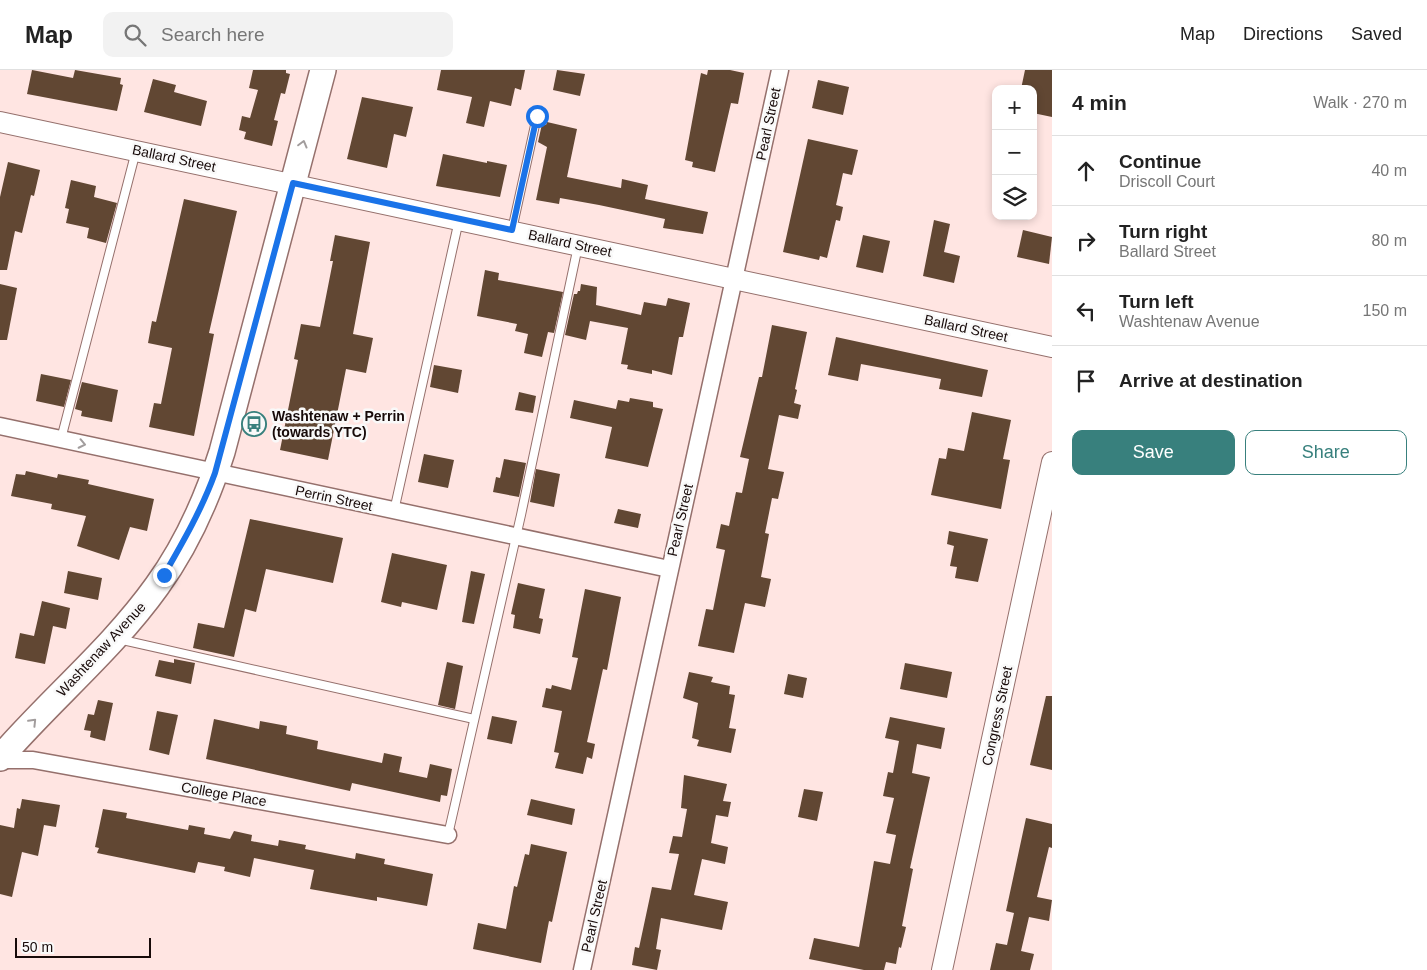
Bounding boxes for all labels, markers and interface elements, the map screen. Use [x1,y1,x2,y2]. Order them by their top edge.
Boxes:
search box [103,12,453,57]
text: Map [25,21,73,48]
icon: search [121,21,149,49]
text: Search here [161,24,265,45]
text: Map [1180,24,1215,44]
text: Directions [1243,24,1323,44]
text: Saved [1351,24,1402,44]
map controls [992,85,1037,220]
button: + [992,85,1037,130]
street label: Pearl Street [752,86,784,162]
text: 4 min [1072,91,1127,114]
text: Walk · 270 m [1313,94,1407,111]
route start [526,105,549,128]
button: − [992,130,1037,175]
one-way arrow [298,140,308,148]
street label: Ballard Street [131,141,217,175]
text: Continue [1119,151,1201,172]
icon: ahead [1072,157,1100,185]
text: 40 m [1371,162,1407,179]
text: Driscoll Court [1119,173,1215,190]
button: layers [992,175,1037,220]
text: Turn right [1119,221,1207,242]
street label: Ballard Street [527,226,613,260]
icon: right [1072,227,1100,255]
text: 80 m [1371,232,1407,249]
text: Ballard Street [1119,243,1216,260]
text: Turn left [1119,291,1194,312]
icon: left [1072,297,1100,325]
text: 150 m [1363,302,1407,319]
street label: Ballard Street [923,311,1009,345]
text: Washtenaw Avenue [1119,313,1260,330]
icon: arrive [1072,367,1100,395]
text: Arrive at destination [1119,370,1303,391]
place label: Washtenaw + Perrin (towards YTC) [272,408,405,440]
bus stop icon: Washtenaw + Perrin (towards YTC) [241,411,267,437]
button: Save [1072,430,1235,475]
button: Share [1245,430,1407,475]
one-way arrow [77,438,86,449]
street label: Perrin Street [294,482,374,514]
street label: Pearl Street [664,482,696,558]
route end [153,564,176,587]
street label: Washtenaw Avenue [53,598,149,699]
street label: Congress Street [979,665,1015,767]
one-way arrow [27,718,36,727]
street label: College Place [180,779,268,809]
street label: Pearl Street [578,878,610,954]
scale bar [15,935,151,958]
text: 50 m [22,939,53,955]

